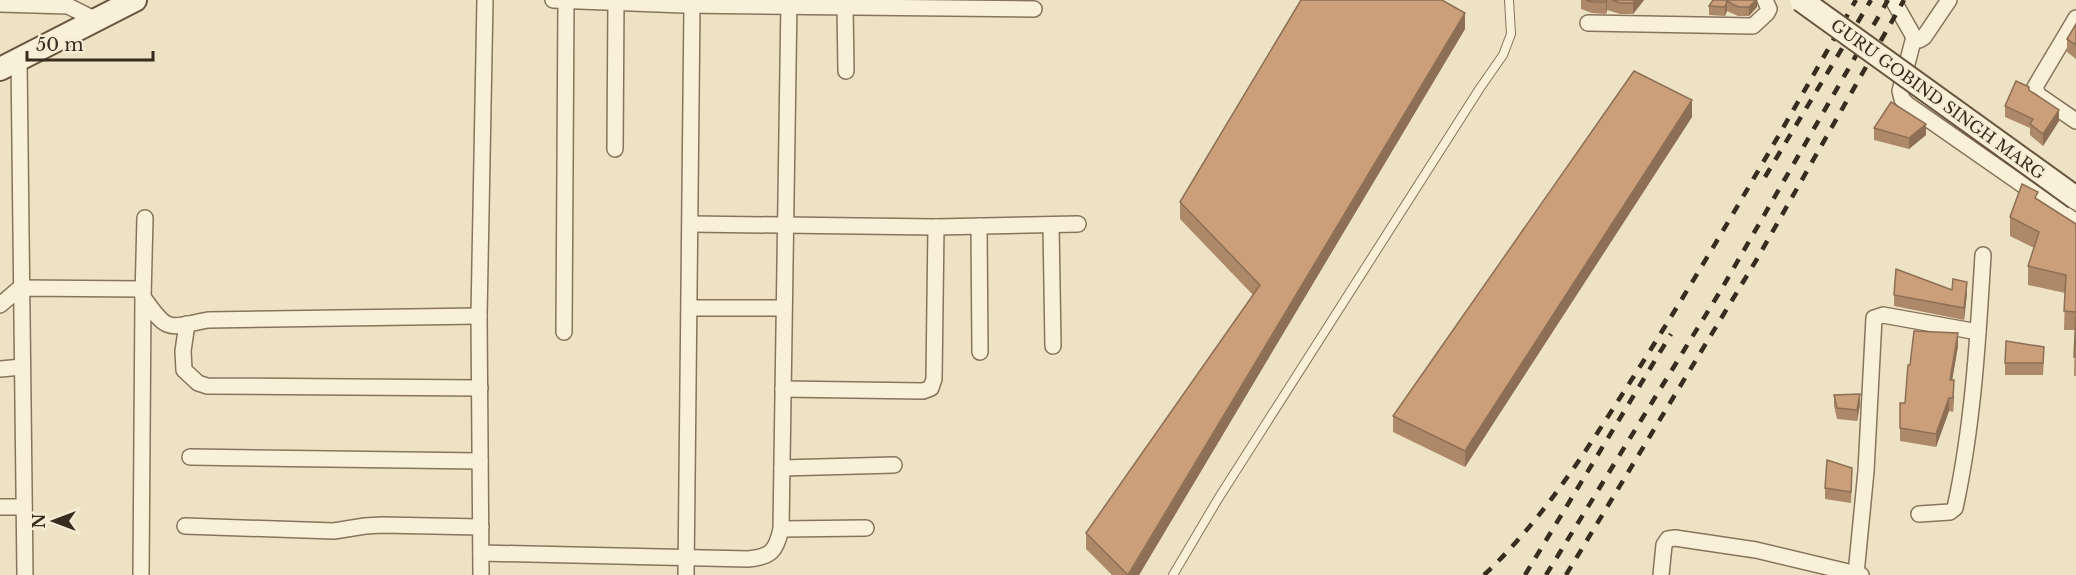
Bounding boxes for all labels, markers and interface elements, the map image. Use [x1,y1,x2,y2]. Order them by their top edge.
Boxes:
street label: GURU GOBIND SINGH MARG [1827,15,2049,183]
scale bar [27,24,153,62]
text: 50 m [36,34,84,56]
north arrow [24,491,84,551]
text: N [29,513,49,529]

